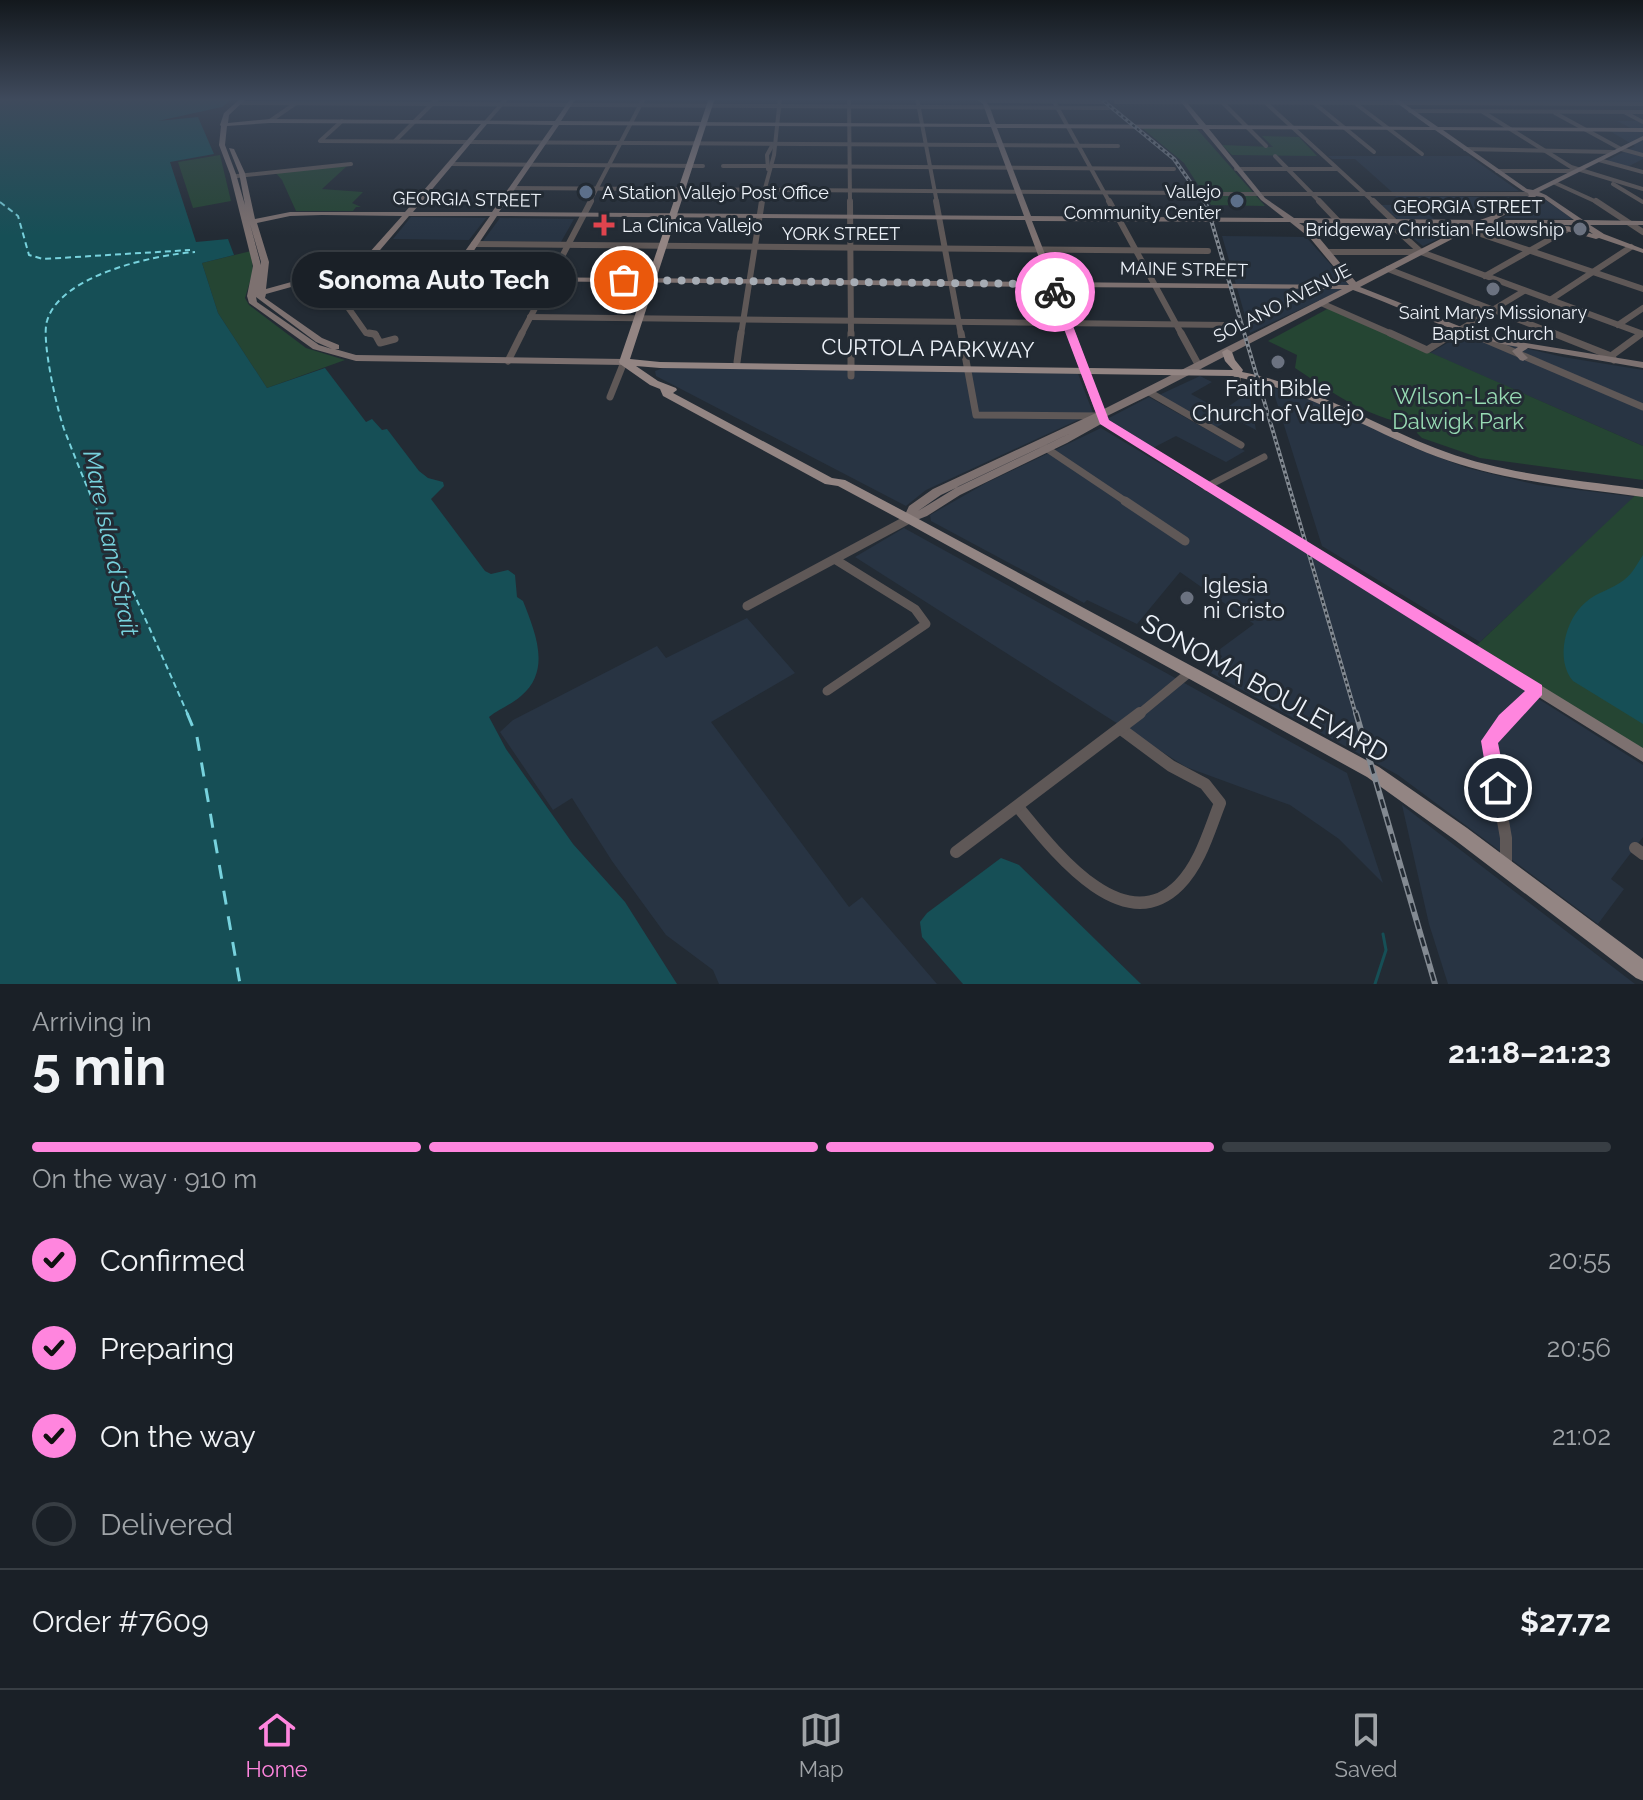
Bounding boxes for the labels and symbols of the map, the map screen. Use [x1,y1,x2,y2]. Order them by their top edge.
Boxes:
place label: Vallejo Community Center [1064,181,1222,223]
place label: A Station Vallejo Post Office [602,182,829,203]
marker: A Station Vallejo Post Office [577,183,595,201]
street label: GEORGIA STREET [392,187,542,211]
marker: Vallejo Community Center [1228,192,1246,210]
street label: GEORGIA STREET [1394,196,1542,217]
marker: La Clínica Vallejo [593,214,615,236]
place label: La Clínica Vallejo [622,215,763,236]
place label: Bridgeway Christian Fellowship [1305,219,1564,240]
marker: Bridgeway Christian Fellowship [1571,220,1589,238]
street label: YORK STREET [782,223,900,244]
pin [590,246,658,314]
callout: Sonoma Auto Tech [292,252,576,308]
courier [1015,252,1095,332]
street label: MAINE STREET [1120,257,1248,281]
street label: SOLANO AVENUE [1210,259,1354,347]
marker: Saint Marys Missionary Baptist Church [1484,280,1502,298]
place label: Saint Marys Missionary Baptist Church [1399,302,1587,344]
street label: CURTOLA PARKWAY [821,333,1035,363]
marker: Faith Bible Church of Vallejo [1269,353,1287,371]
place label: Faith Bible Church of Vallejo [1192,375,1364,426]
park label: Wilson-Lake Dalwigk Park [1392,383,1524,434]
water label: Mare Island Strait [77,448,145,639]
place label: Iglesia ni Cristo [1203,572,1285,623]
marker: Iglesia ni Cristo [1178,589,1196,607]
street label: SONOMA BOULEVARD [1136,608,1394,768]
pin [1464,754,1532,822]

